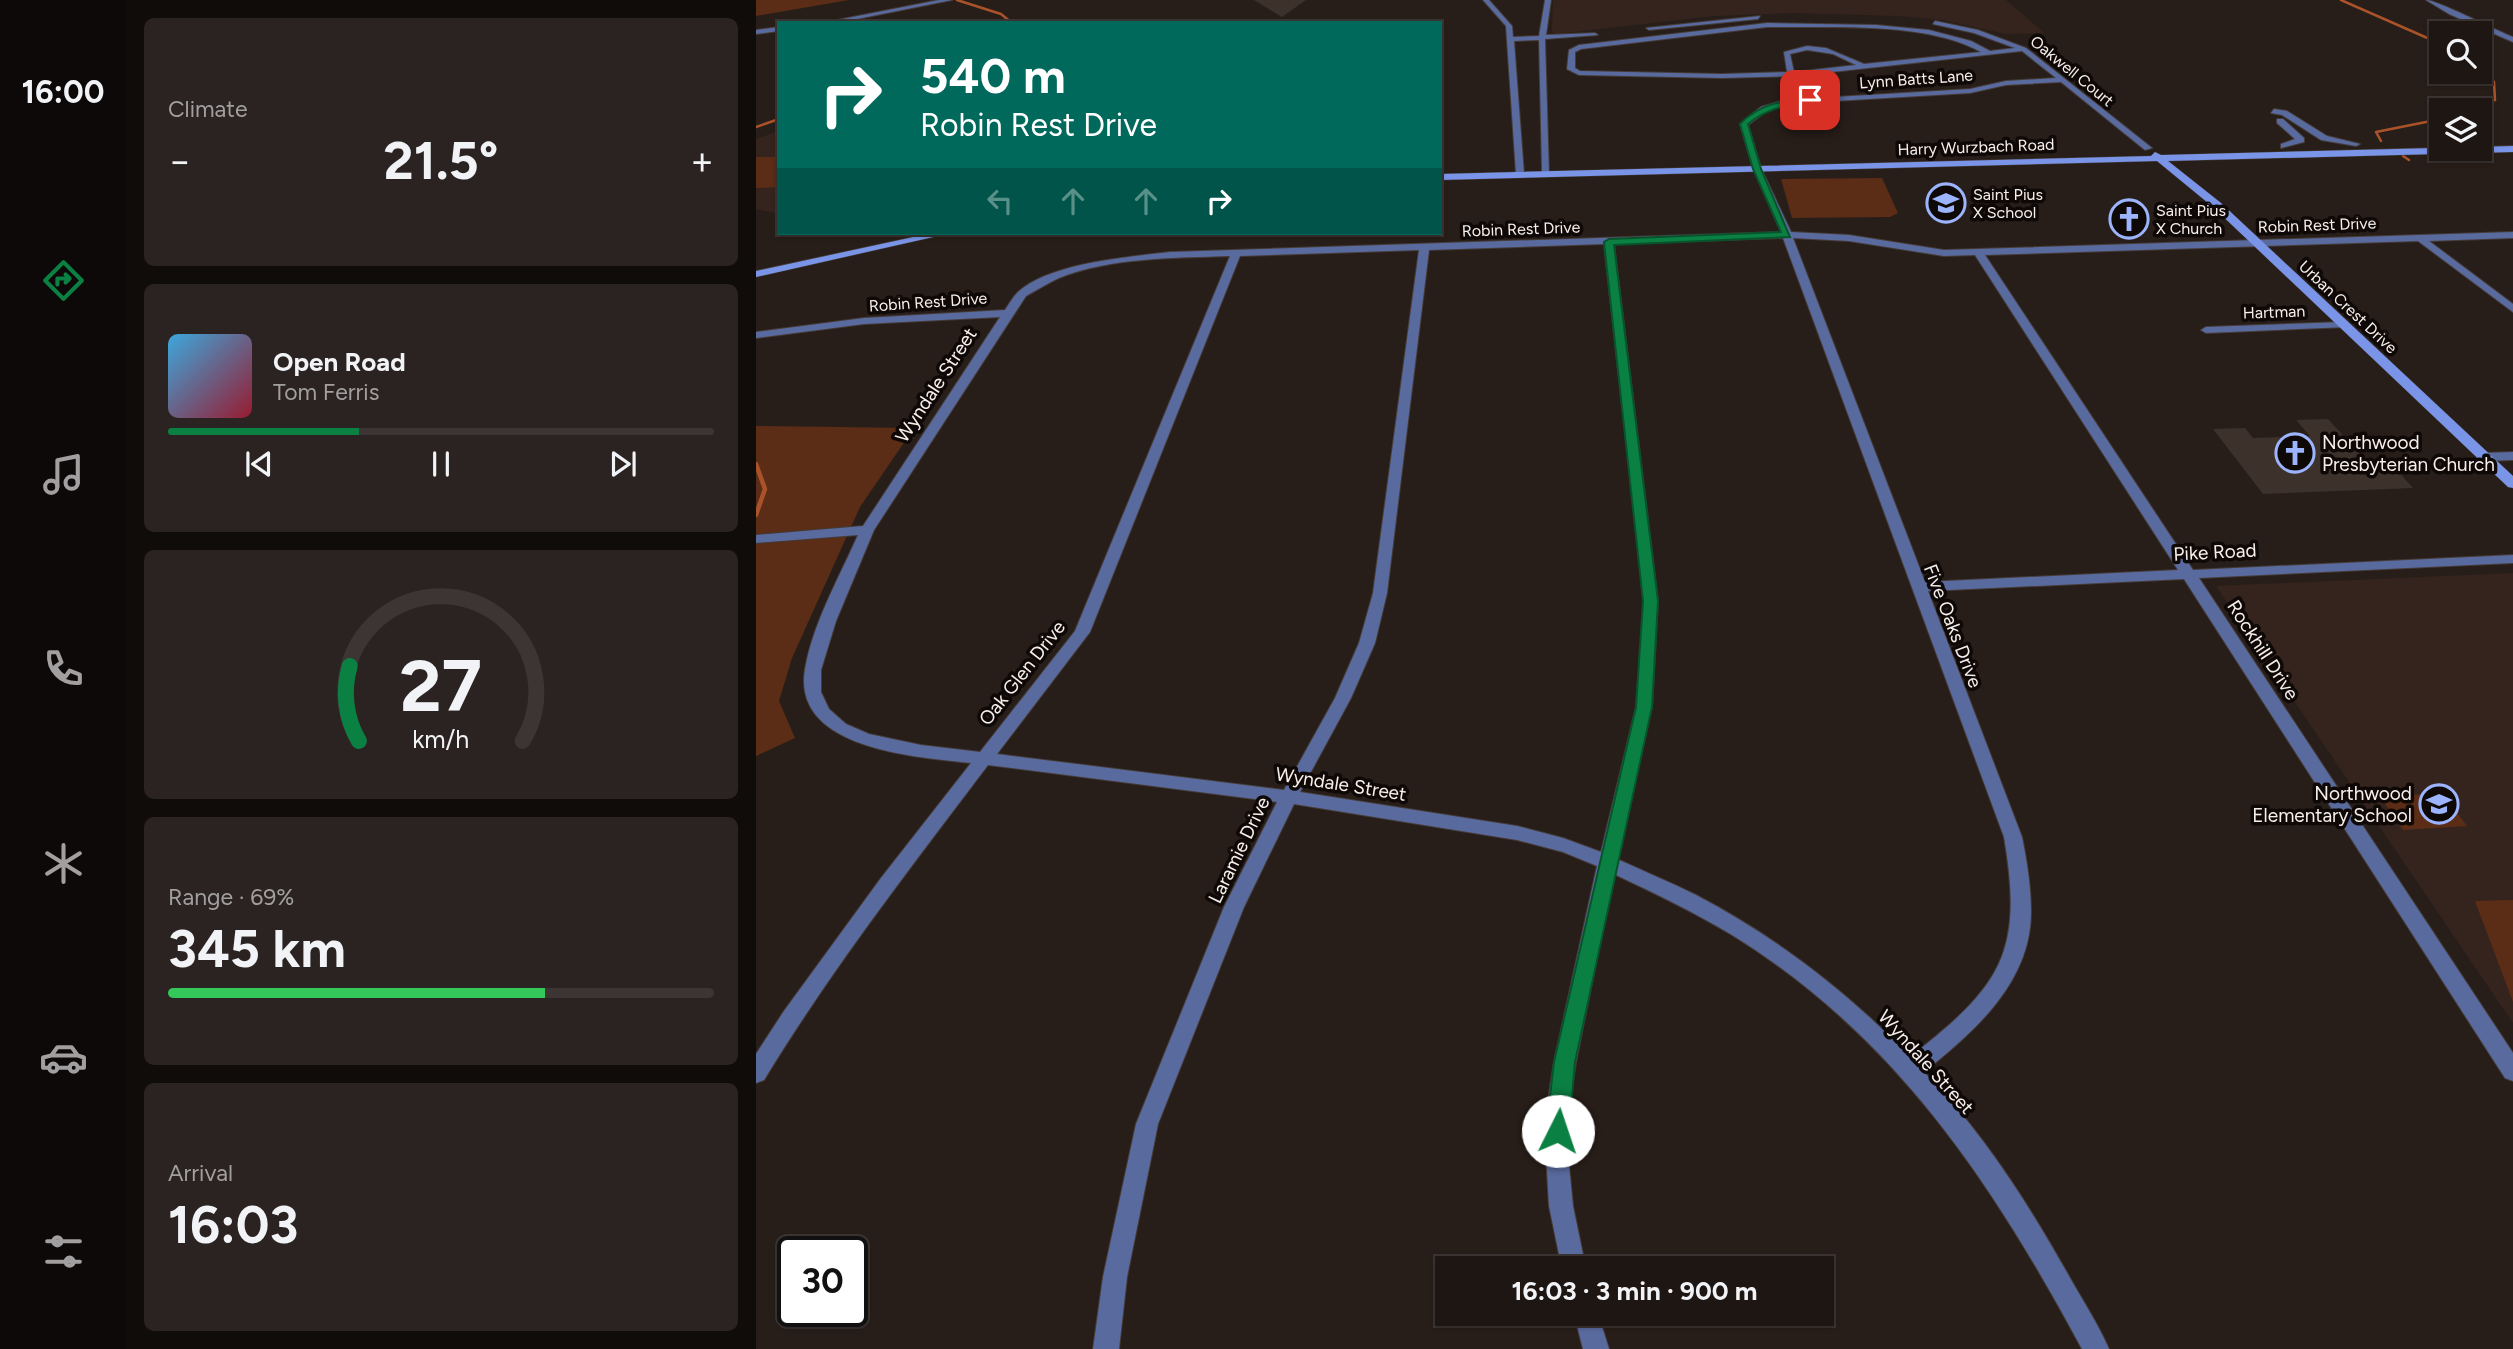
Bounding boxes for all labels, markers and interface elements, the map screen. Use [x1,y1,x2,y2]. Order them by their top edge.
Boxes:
map controls [2429,21,2492,161]
button: search [2429,21,2492,84]
street label: Oakwell Court [2027,32,2117,110]
text: 540 m [920,46,1066,105]
icon: right [805,49,896,140]
street label: Lynn Batts Lane [1858,66,1974,92]
pin [1780,70,1840,130]
text: 16:00 [21,73,105,111]
icon: arrive [1791,81,1829,119]
text: Climate [168,95,247,123]
button: layers [2429,98,2492,161]
text: Robin Rest Drive [920,106,1157,144]
text: 21.5° [384,130,498,192]
street label: Harry Wurzbach Road [1897,135,2055,159]
text: − [168,138,192,184]
text: + [690,138,714,184]
icon: left [981,182,1019,220]
icon: ahead [1054,182,1092,220]
icon: ahead [1127,182,1165,220]
icon: right [1200,182,1238,220]
school or university icon: Saint Pius X School [1925,182,1967,224]
place label: Saint Pius X School [1973,185,2043,222]
church icon: Saint Pius X Church [2108,198,2150,240]
place label: Saint Pius X Church [2156,201,2226,238]
street label: Robin Rest Drive [2257,213,2377,237]
street label: Robin Rest Drive [1461,217,1581,241]
icon: directions [39,256,88,305]
street label: Urban Crest Drive [2295,257,2401,358]
street label: Robin Rest Drive [868,288,988,316]
street label: Hartman [2243,301,2306,323]
street label: Wyndale Street [890,323,982,447]
text: Open Road [273,346,406,378]
text: Tom Ferris [273,378,379,406]
place label: Northwood Presbyterian Church [2322,431,2495,476]
church icon: Northwood Presbyterian Church [2274,432,2316,474]
icon: previous [240,445,278,483]
icon: pause [422,445,460,483]
icon: next [604,445,642,483]
icon: music [39,450,88,499]
street label: Pike Road [2173,538,2257,566]
street label: Five Oaks Drive [1919,561,1987,691]
street label: Rockhill Drive [2222,596,2304,704]
street label: Oak Glen Drive [974,616,1070,730]
text: 27 [400,642,482,729]
icon: phone [39,644,88,693]
text: km/h [412,723,470,753]
street label: Wyndale Street [1274,762,1408,806]
place label: Northwood Elementary School [2252,782,2412,827]
school or university icon: Northwood Elementary School [2418,783,2460,825]
street label: Laramie Drive [1203,793,1275,907]
icon: climate [39,839,88,888]
text: Range · 69% [168,883,294,911]
text: 345 km [168,918,346,980]
street label: Wyndale Street [1873,1005,1979,1119]
icon: car [39,1033,88,1082]
position arrow [1521,1094,1595,1168]
text: Arrival [168,1159,233,1187]
text: 16:03 [168,1194,298,1256]
icon: filters [39,1227,88,1276]
speed limit sign: 30 [777,1236,868,1327]
text: 16:03 · 3 min · 900 m [1512,1275,1758,1307]

